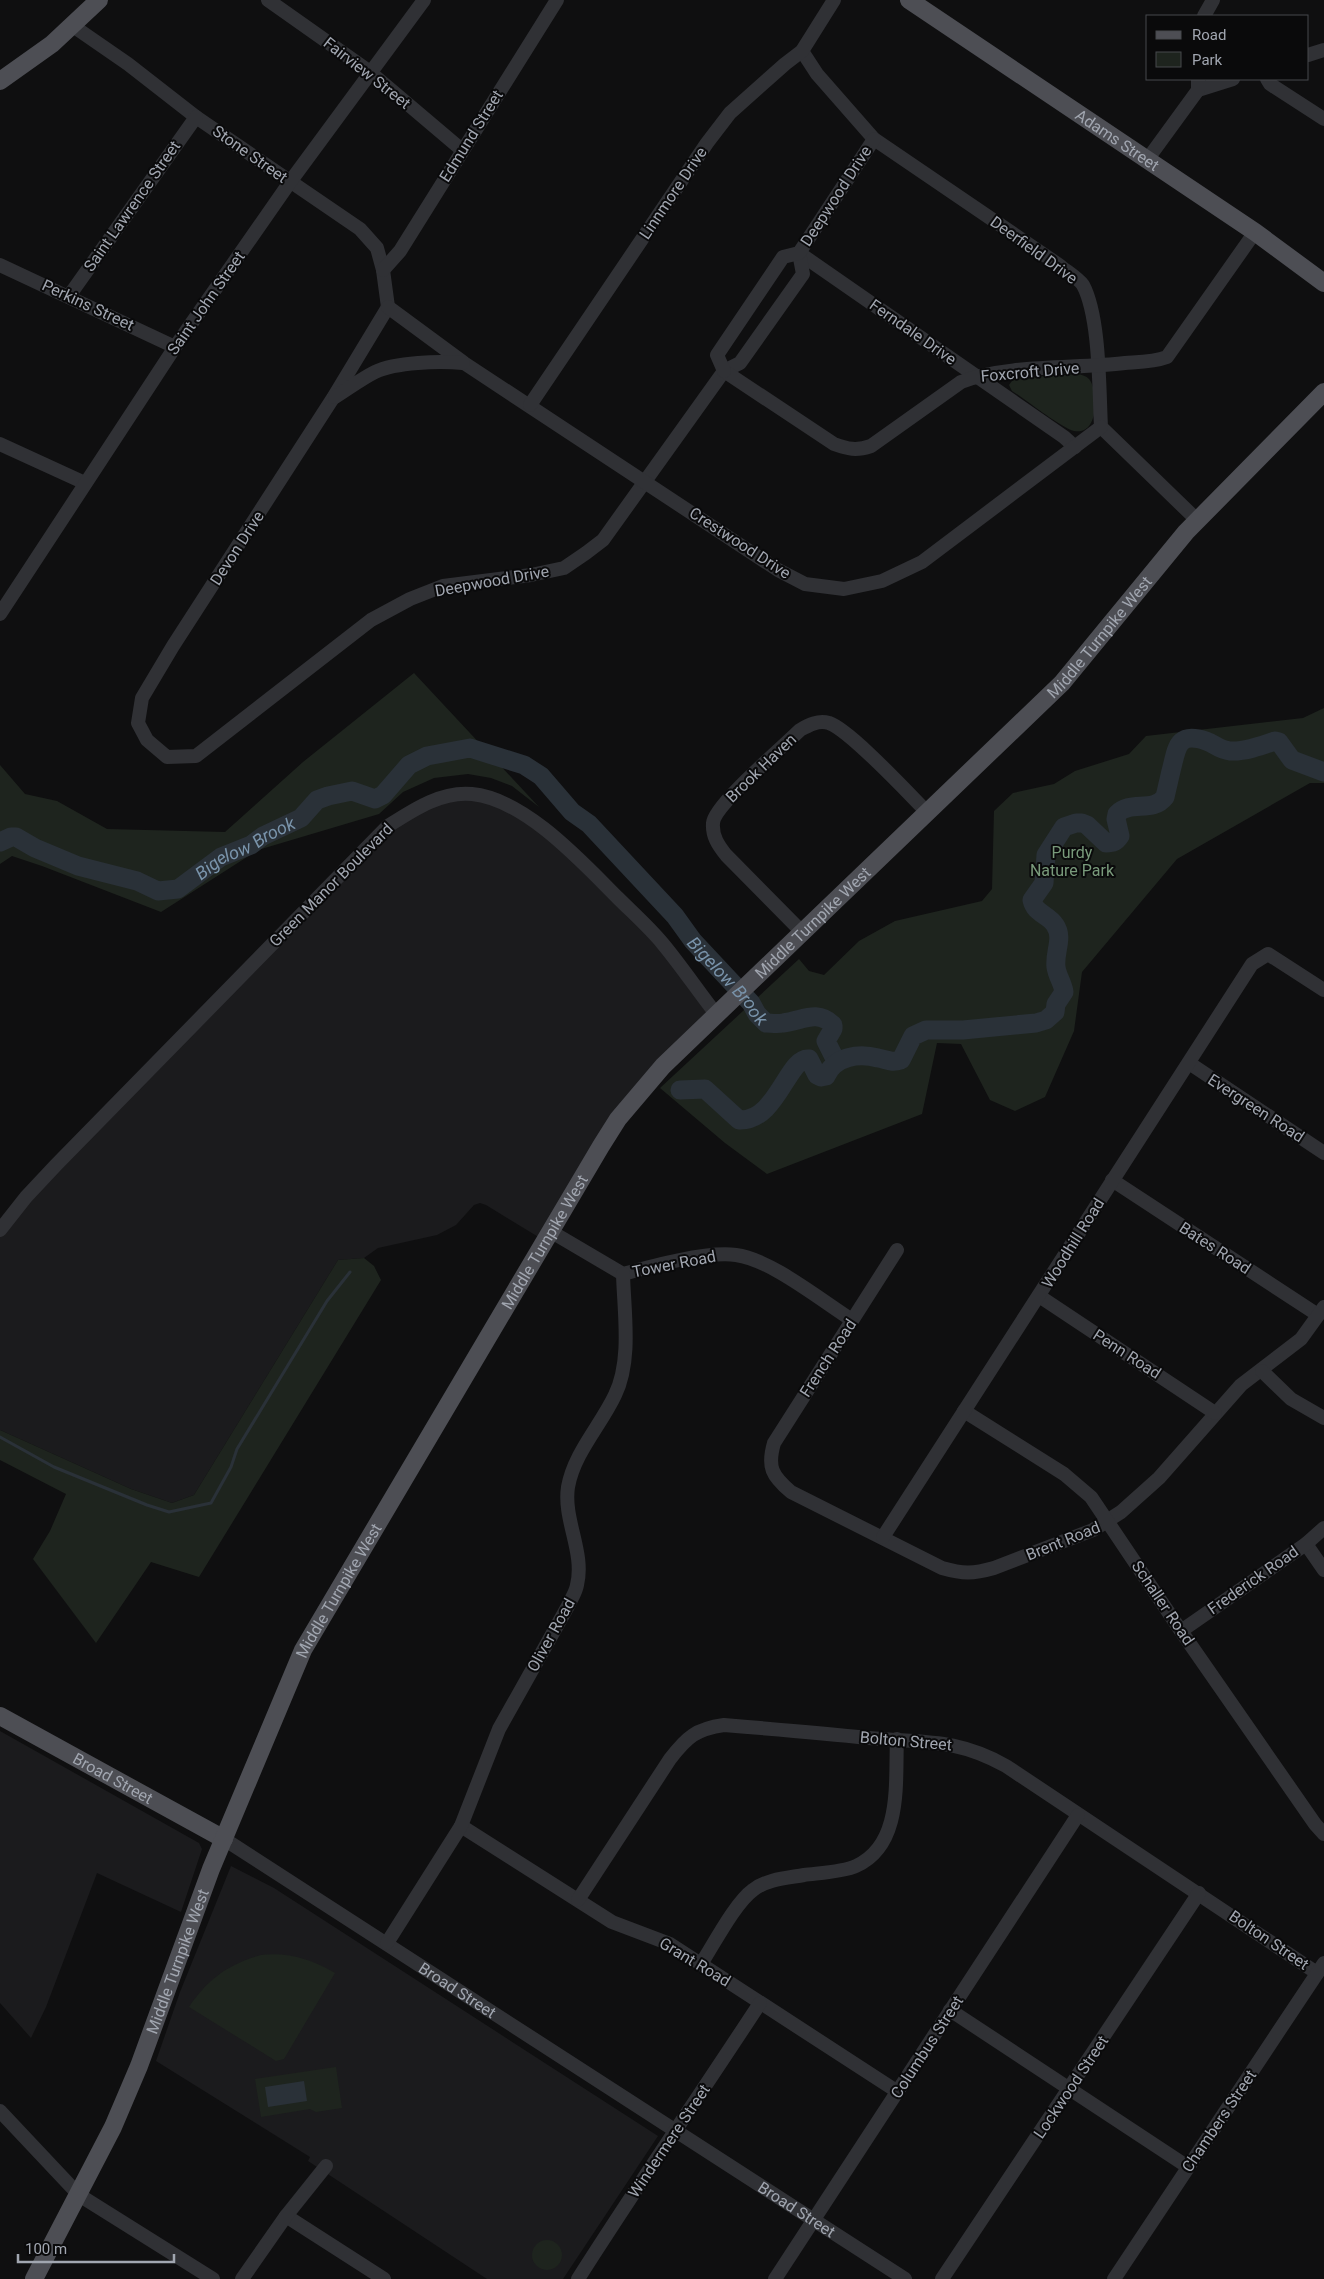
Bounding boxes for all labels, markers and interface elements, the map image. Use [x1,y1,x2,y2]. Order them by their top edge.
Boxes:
legend [1146,15,1309,80]
text: Road [1192,26,1226,44]
street label: Fairview Street [320,33,414,113]
text: Park [1192,51,1223,69]
street label: Edmund Street [435,87,507,185]
street label: Adams Street [1072,105,1163,175]
street label: Stone Street [209,121,291,187]
street label: Saint Lawrence Street [80,137,184,275]
street label: Deepwood Drive [797,142,875,250]
street label: Linnmore Drive [635,143,711,243]
street label: Deerfield Drive [987,212,1081,288]
street label: Saint John Street [163,248,249,358]
street label: Perkins Street [39,275,137,335]
street label: Ferndale Drive [866,295,960,369]
street label: Foxcroft Drive [980,358,1080,386]
street label: Crestwood Drive [686,503,794,583]
street label: Devon Drive [206,507,268,589]
street label: Deepwood Drive [433,562,551,600]
street label: Middle Turnpike West [1043,572,1155,702]
street label: Brook Haven [722,730,800,806]
water label: Bigelow Brook [191,812,299,883]
street label: Green Manor Boulevard [265,819,397,951]
park label: Purdy Nature Park [1030,843,1115,880]
street label: Middle Turnpike West [751,863,874,982]
water label: Bigelow Brook [684,932,773,1030]
street label: Evergreen Road [1204,1070,1308,1146]
street label: Middle Turnpike West [497,1171,591,1313]
street label: Woodhill Road [1038,1195,1108,1291]
street label: Bates Road [1176,1218,1254,1278]
street label: Tower Road [631,1247,717,1281]
street label: French Road [796,1315,860,1401]
street label: Penn Road [1090,1325,1164,1383]
street label: Brent Road [1023,1517,1103,1565]
street label: Middle Turnpike West [291,1520,385,1661]
street label: Frederick Road [1204,1542,1302,1618]
street label: Schaller Road [1128,1557,1198,1649]
street label: Oliver Road [523,1595,579,1675]
street label: Bolton Street [859,1728,953,1754]
street label: Broad Street [70,1749,156,1808]
street label: Middle Turnpike West [142,1886,212,2037]
street label: Bolton Street [1225,1906,1313,1974]
street label: Grant Road [656,1933,734,1991]
street label: Broad Street [415,1958,500,2022]
street label: Columbus Street [887,1992,967,2102]
street label: Lockwood Street [1030,2032,1112,2142]
street label: Chambers Street [1178,2066,1260,2176]
street label: Windermere Street [624,2081,714,2201]
street label: Broad Street [755,2177,839,2241]
scale bar [18,2232,174,2264]
text: 100 m [25,2240,67,2258]

